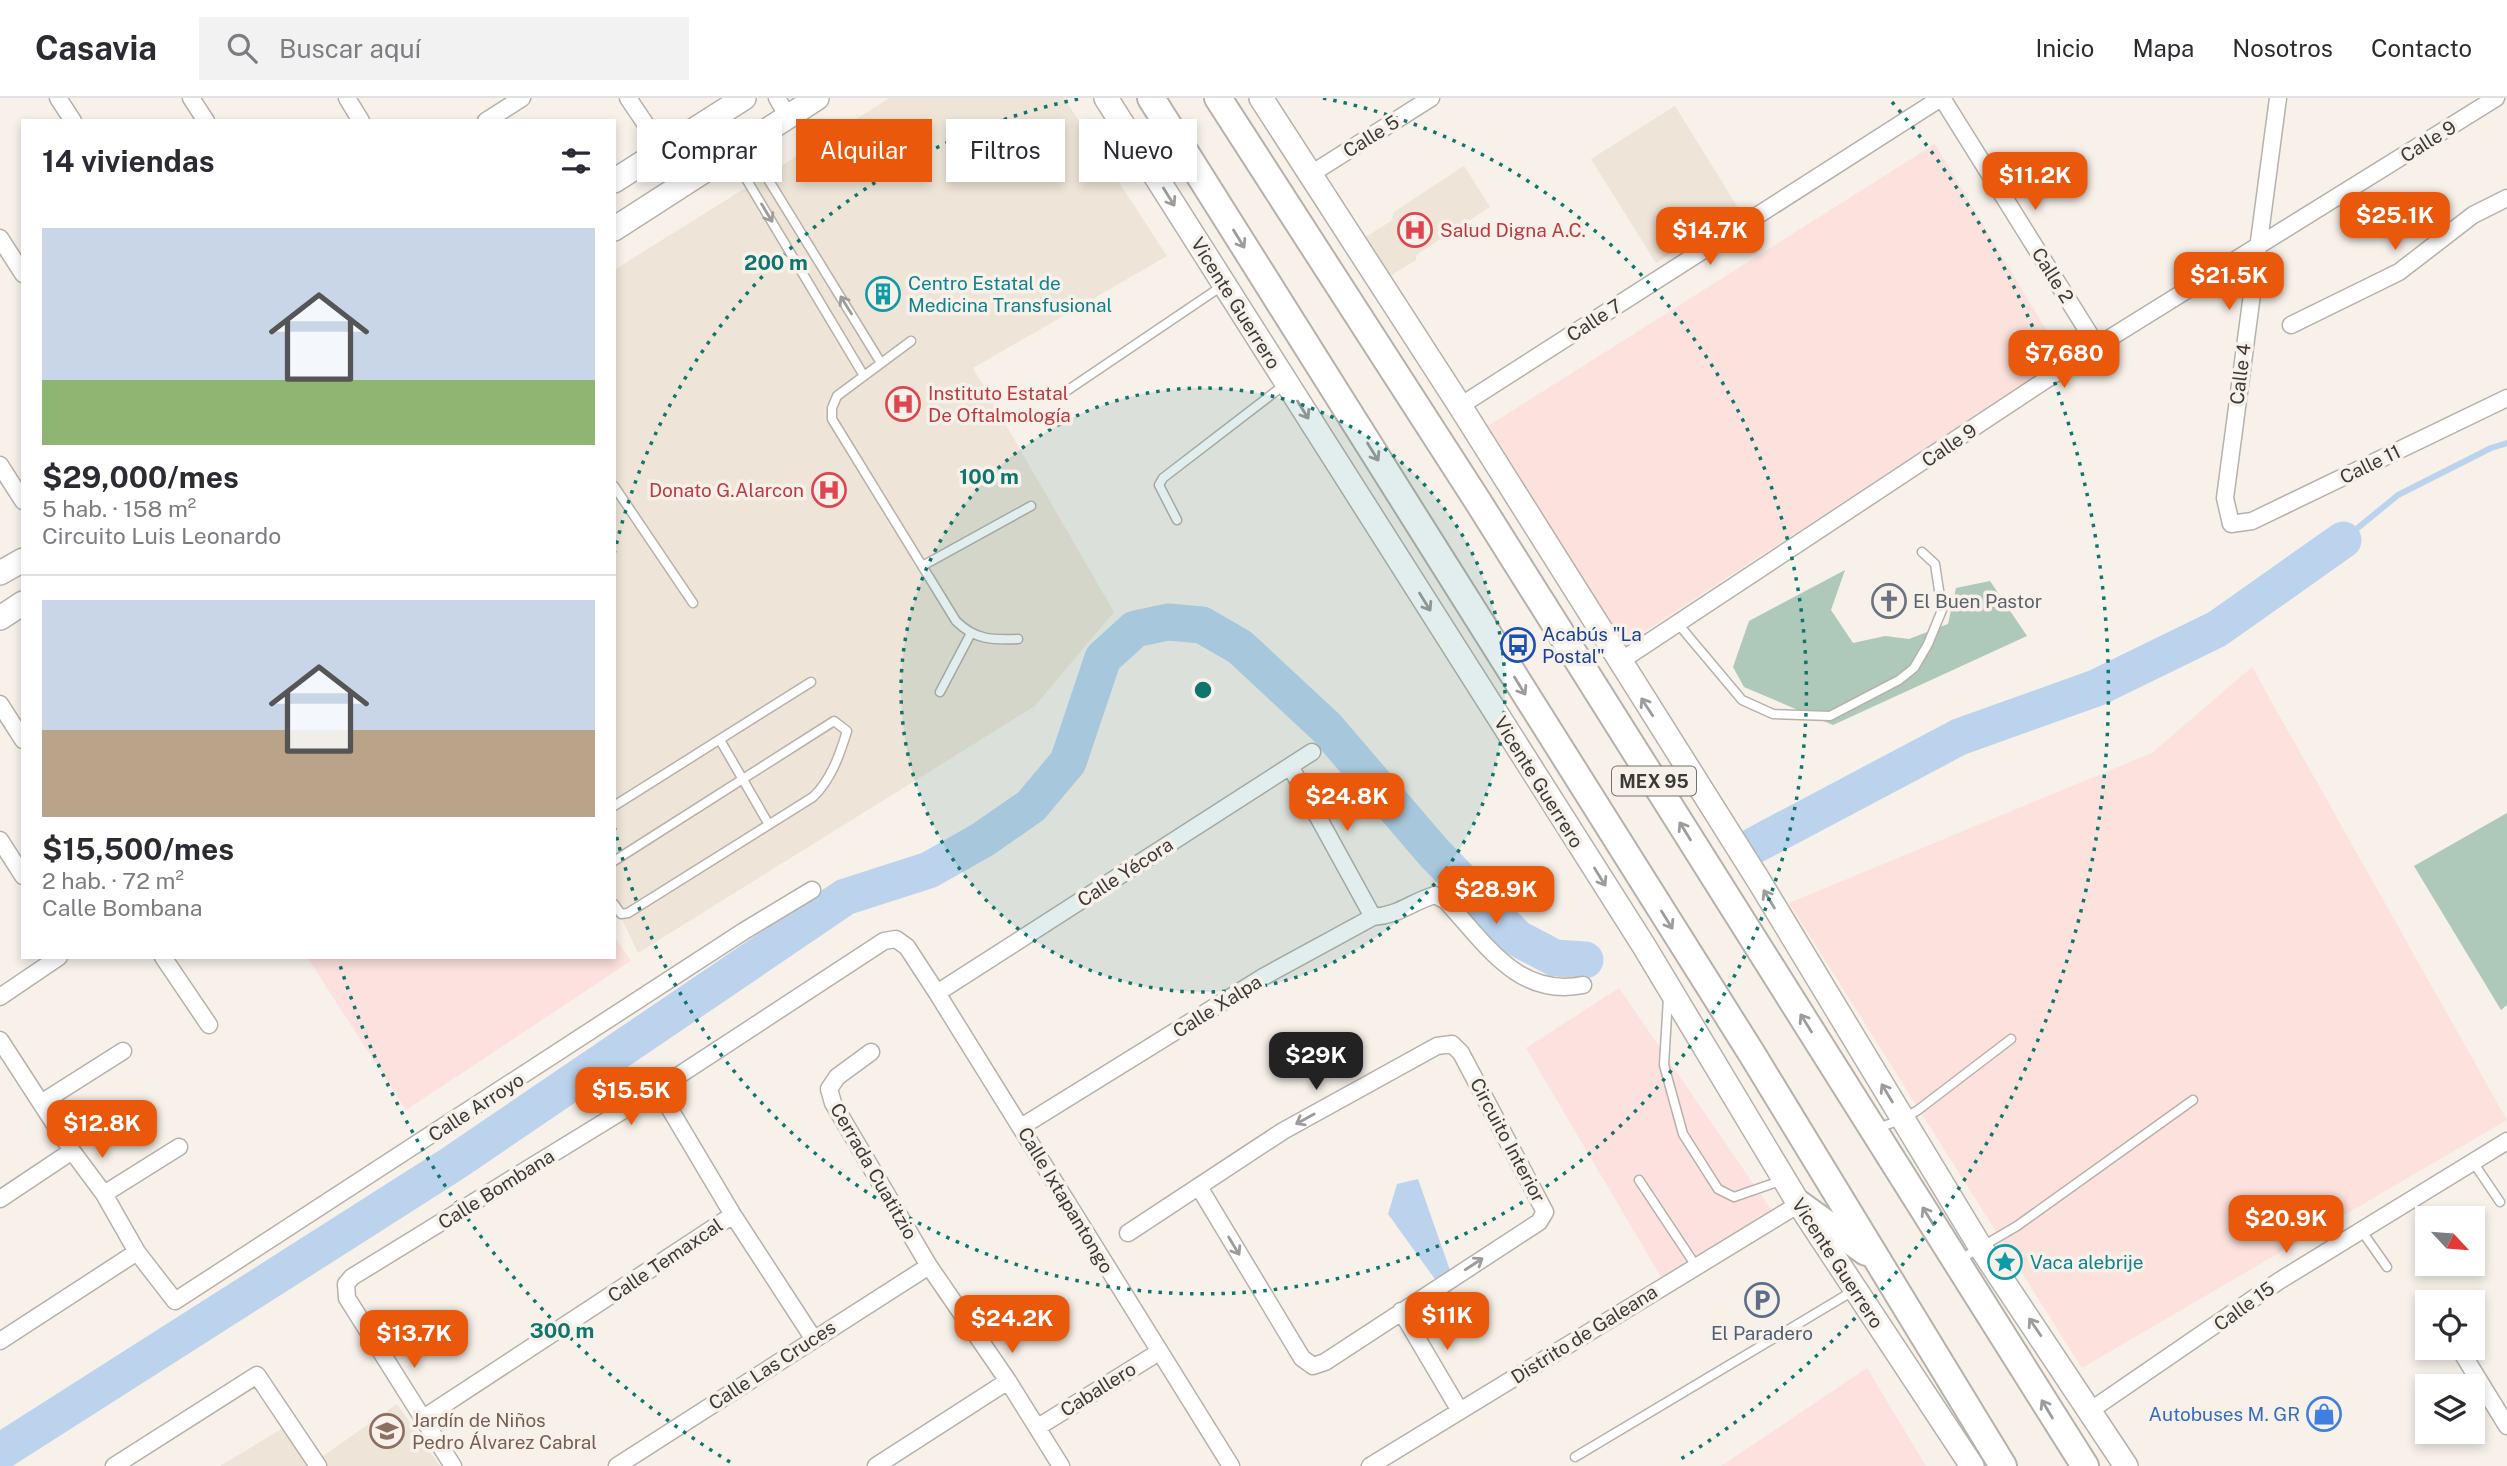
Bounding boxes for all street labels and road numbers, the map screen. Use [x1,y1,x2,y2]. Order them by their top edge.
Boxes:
street label: Calle 5 [1339,110,1403,162]
street label: Calle 9 [2396,115,2460,167]
street label: Vicente Guerrero [1187,233,1285,373]
street label: Calle 2 [2028,243,2078,307]
street label: Calle 7 [1562,294,1626,346]
street label: Calle 4 [2225,342,2255,406]
street label: Calle 9 [1917,419,1981,471]
street label: Calle 11 [2336,440,2404,488]
street label: Vicente Guerrero [1490,712,1588,852]
road number: MEX 95 [1612,766,1696,796]
street label: Calle Yécora [1073,833,1177,911]
street label: Calle Xalpa [1169,970,1265,1042]
street label: Calle Arroyo [424,1068,528,1146]
street label: Circuito Interior [1466,1074,1550,1206]
street label: Cerrada Cuatitzio [826,1099,922,1243]
street label: Calle Ixtapantongo [1014,1123,1118,1277]
street label: Calle Bombana [434,1145,558,1233]
street label: Vicente Guerrero [1788,1194,1888,1332]
street label: Calle Temaxcal [603,1213,727,1307]
street label: Calle 15 [2209,1277,2279,1335]
street label: Distrito de Galeana [1507,1280,1661,1388]
street label: Calle Las Cruces [704,1316,840,1414]
street label: Caballero [1056,1357,1140,1421]

